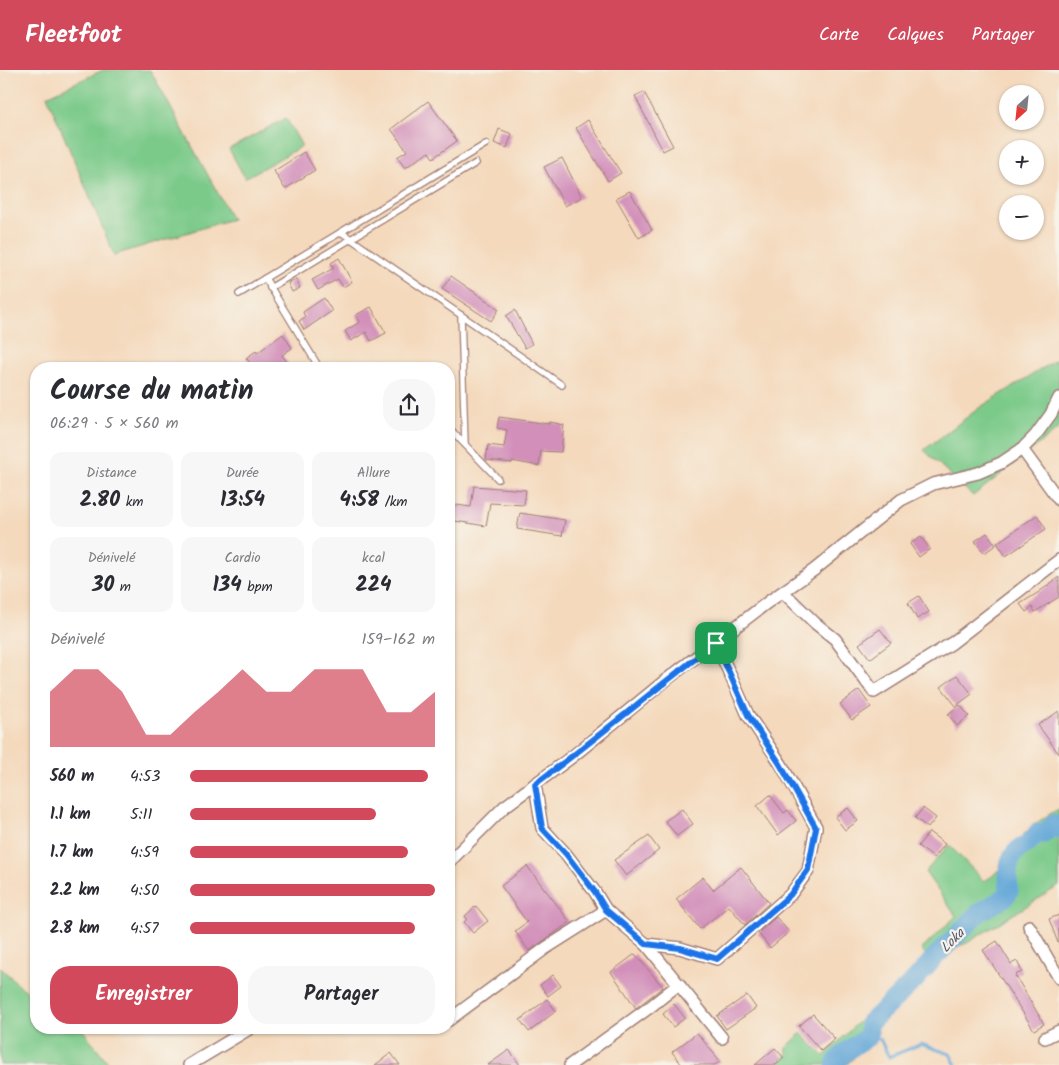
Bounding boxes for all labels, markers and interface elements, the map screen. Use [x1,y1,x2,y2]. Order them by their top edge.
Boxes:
text: Fleetfoot [25,16,122,55]
text: Carte [819,21,859,50]
text: Calques [887,21,944,50]
text: Partager [972,21,1034,50]
north arrow [999,85,1044,130]
map controls [999,85,1044,240]
button: + [999,140,1044,185]
button: − [999,195,1044,240]
text: Course du matin [50,369,253,414]
button: share [383,379,435,431]
text: 06:29 · 5 × 560 m [50,411,178,436]
text: Distance [86,462,137,484]
text: Durée [226,462,259,484]
text: Allure [357,462,390,484]
text: 2.80 [80,484,120,517]
text: 13:54 [220,484,265,517]
text: 4:58 [340,484,379,517]
text: km [120,491,143,513]
text: /km [379,491,407,513]
text: Dénivelé [88,547,135,569]
text: Cardio [224,547,261,569]
text: kcal [362,547,385,569]
text: 30 [92,569,114,602]
text: 134 [212,569,242,602]
text: 224 [356,569,391,602]
text: m [114,576,131,598]
text: bpm [242,576,273,598]
pin [695,622,737,664]
text: Dénivelé [50,627,105,652]
text: 159–162 m [361,627,435,652]
icon: arrive [702,629,730,657]
text: 560 m [50,764,94,789]
text: 4:53 [130,764,160,789]
text: 1.1 km [50,802,91,827]
text: 5:11 [130,802,153,827]
text: 1.7 km [50,840,93,865]
text: 4:59 [130,840,159,865]
text: 2.2 km [50,878,100,903]
text: 4:50 [130,878,159,903]
text: 2.8 km [50,916,100,941]
text: 4:57 [130,916,159,941]
water label: Loka [935,922,971,958]
button: Enregistrer [50,966,238,1024]
button: Partager [248,966,435,1024]

